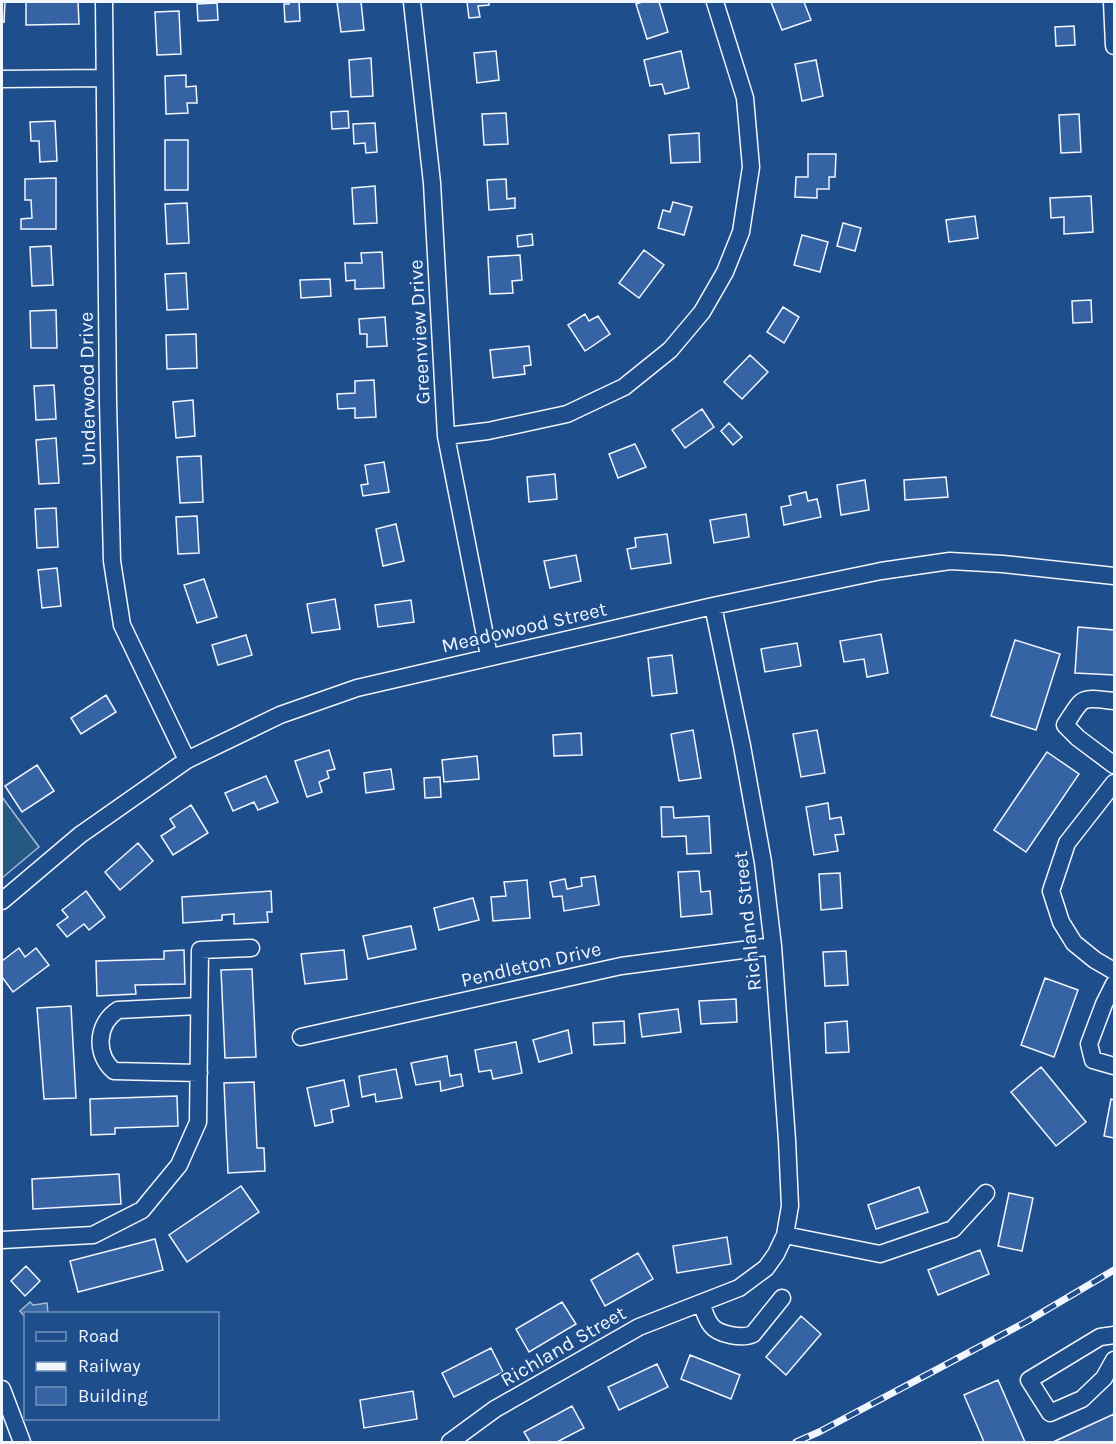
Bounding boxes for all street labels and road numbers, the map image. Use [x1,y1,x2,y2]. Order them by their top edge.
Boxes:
street label: Greenview Drive [404,259,435,405]
street label: Underwood Drive [75,312,100,466]
street label: Meadowood Street [439,597,609,658]
street label: Richland Street [729,849,766,992]
street label: Pendleton Drive [459,937,603,992]
street label: Richland Street [497,1301,630,1392]

